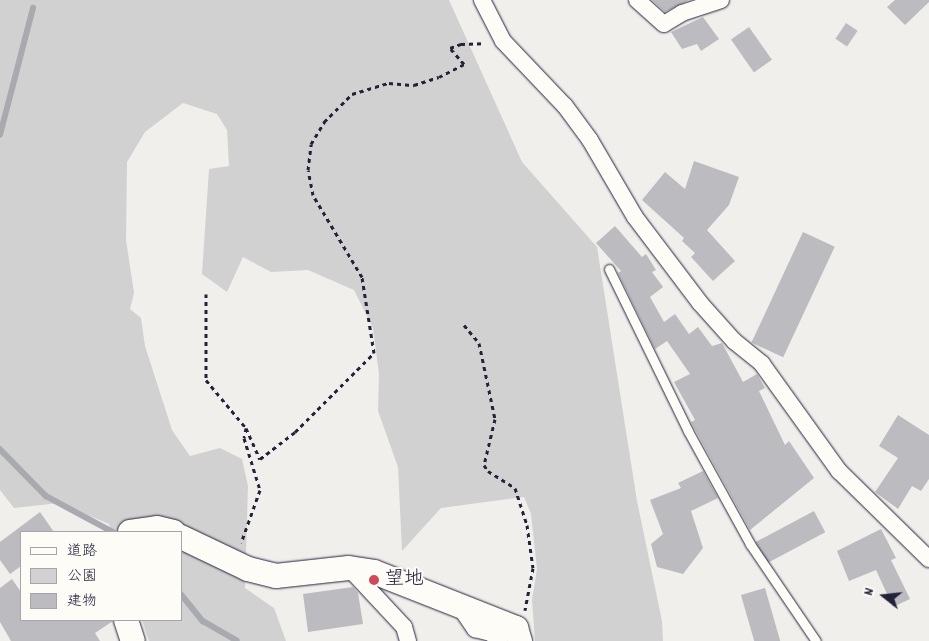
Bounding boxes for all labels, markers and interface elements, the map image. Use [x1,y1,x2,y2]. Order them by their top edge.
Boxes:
legend [20,531,182,621]
text: 道路 [67,541,97,563]
text: 公園 [67,566,97,588]
place label: 望地 [384,568,424,592]
north arrow [859,571,909,621]
marker: 望地 [368,574,380,586]
text: N [859,586,880,598]
text: 建物 [67,591,97,613]

